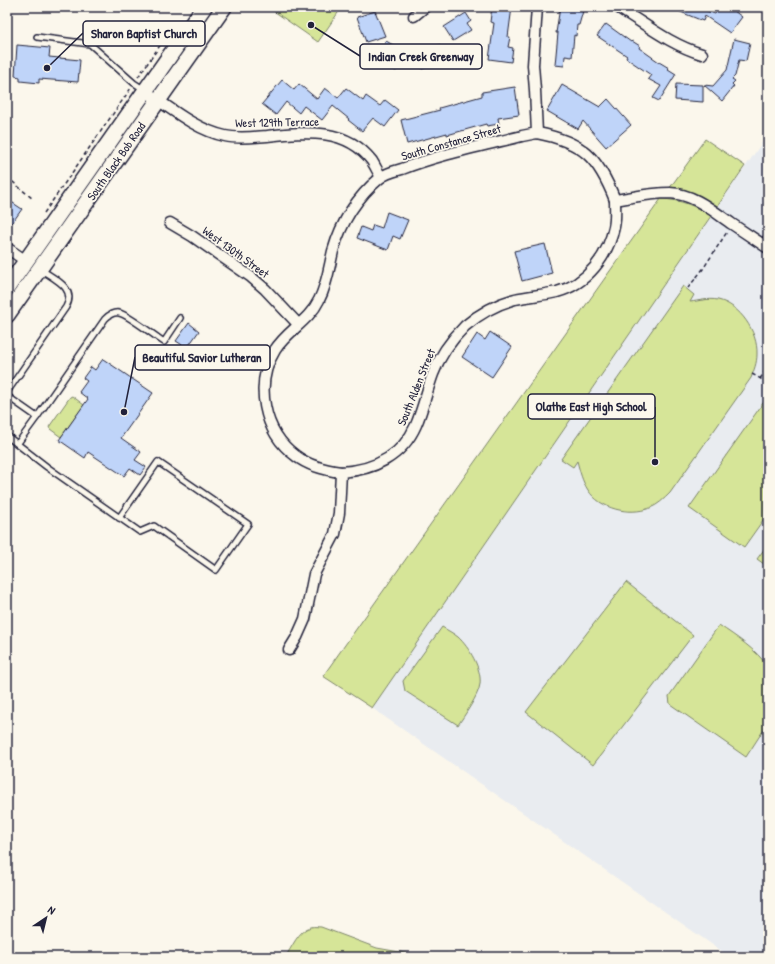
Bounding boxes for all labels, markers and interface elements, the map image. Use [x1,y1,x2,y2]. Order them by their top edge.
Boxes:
callout: Sharon Baptist Church [83,21,205,46]
text: Sharon Baptist Church [91,24,198,43]
callout: Indian Creek Greenway [360,44,482,69]
text: Indian Creek Greenway [368,47,474,66]
street label: West 129th Terrace [235,113,319,131]
street label: South Black Bob Road [83,118,149,203]
street label: South Constance Street [399,119,504,164]
street label: West 130th Street [199,222,274,283]
callout: Beautiful Savior Lutheran [135,345,270,370]
street label: South Alden Street [393,345,440,428]
text: Beautiful Savior Lutheran [142,348,262,366]
callout: Olathe East High School [528,394,655,419]
text: Olathe East High School [536,397,647,416]
north arrow [26,898,66,938]
text: N [45,902,58,917]

